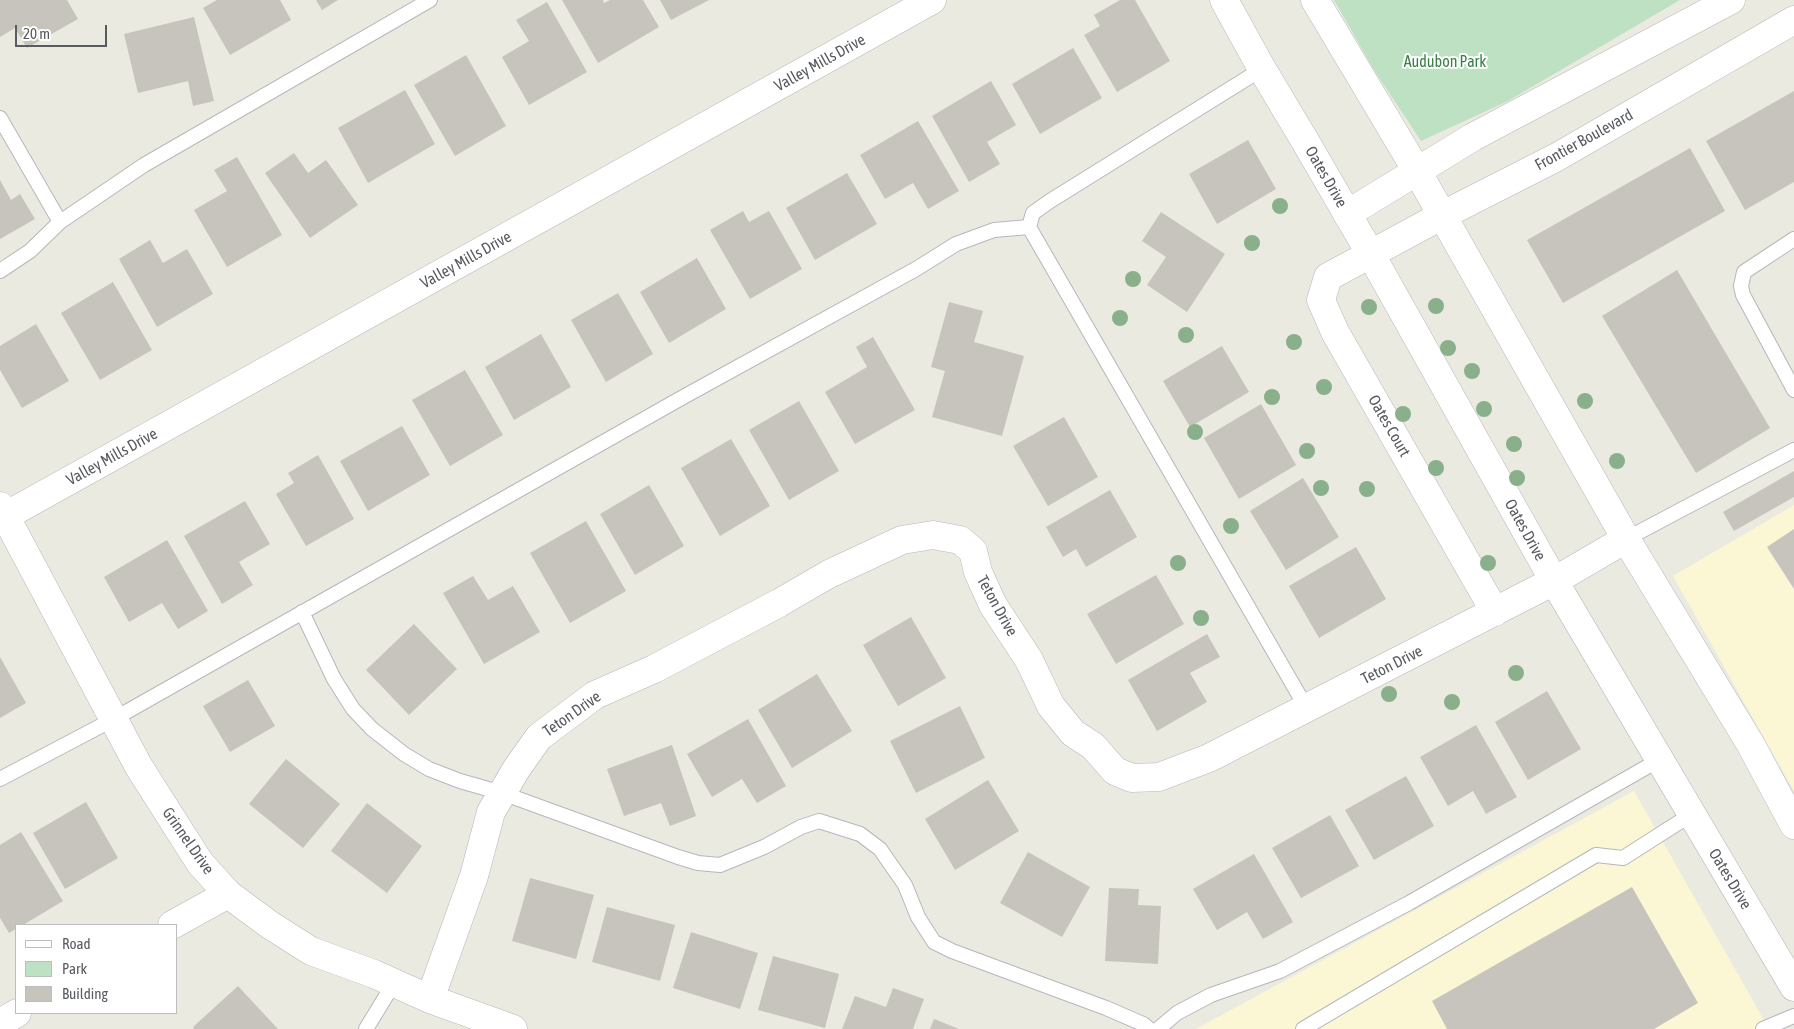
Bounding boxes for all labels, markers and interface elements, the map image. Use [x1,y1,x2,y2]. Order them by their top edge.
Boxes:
scale bar [18,15,110,47]
text: 20 m [23,25,50,42]
street label: Valley Mills Drive [771,30,869,96]
park label: Audubon Park [1404,52,1486,72]
street label: Frontier Boulevard [1532,105,1636,175]
street label: Oates Drive [1301,143,1351,211]
street label: Valley Mills Drive [417,227,515,293]
street label: Oates Court [1364,392,1414,460]
street label: Valley Mills Drive [63,424,161,490]
street label: Oates Drive [1500,496,1550,564]
street label: Teton Drive [973,572,1021,640]
street label: Teton Drive [1358,641,1426,689]
street label: Teton Drive [539,687,605,741]
street label: Grinnel Drive [158,804,218,878]
street label: Oates Drive [1704,845,1756,913]
legend [15,924,178,1014]
text: Road [62,935,91,952]
text: Park [62,960,87,977]
text: Building [62,985,108,1002]

